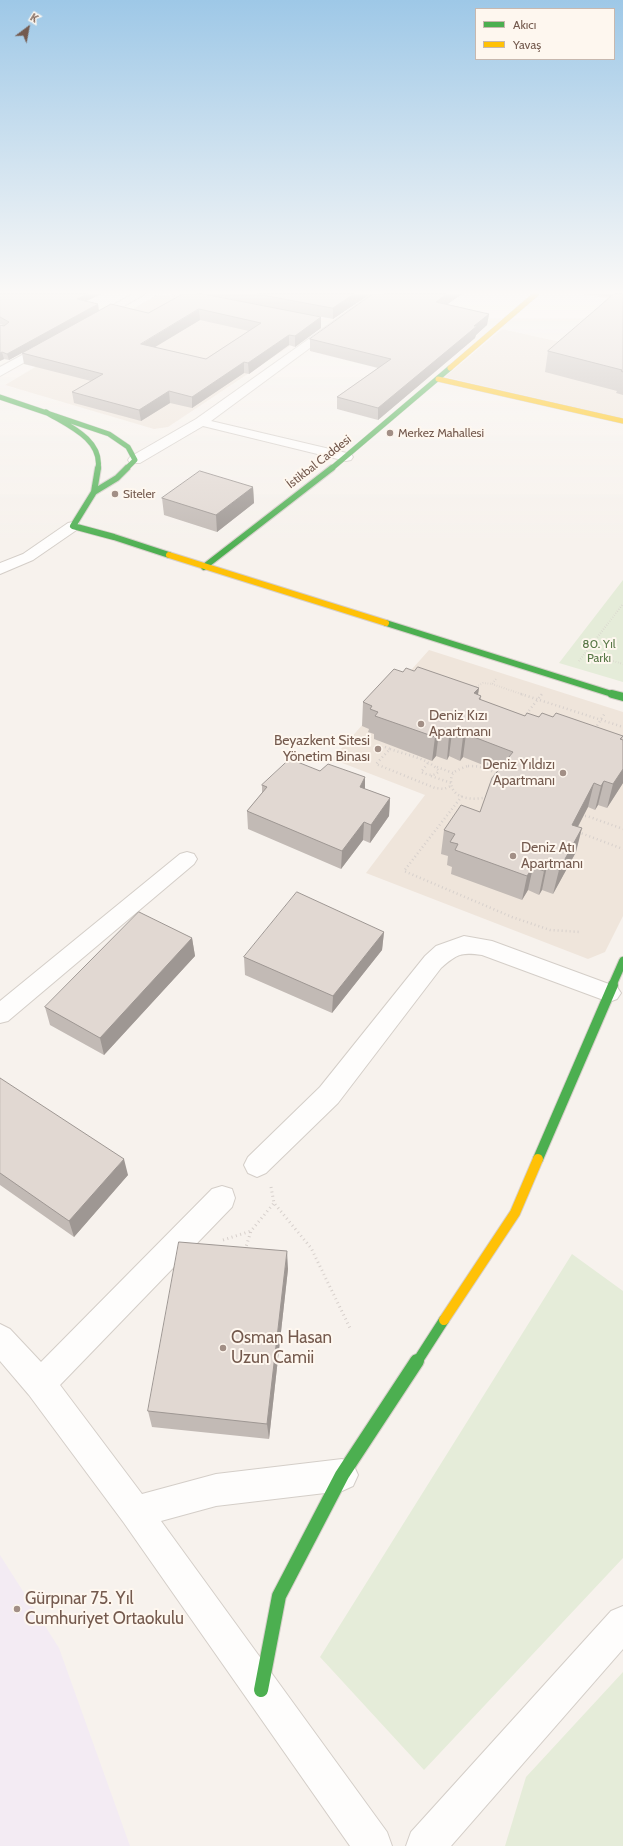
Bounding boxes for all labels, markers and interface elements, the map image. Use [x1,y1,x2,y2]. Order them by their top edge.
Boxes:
north arrow [8,8,48,48]
legend [475,8,615,60]
text: K [28,10,41,26]
text: Akıcı [513,17,536,32]
text: Yavaş [513,37,541,52]
place label: Merkez Mahallesi [398,426,484,440]
marker: Merkez Mahallesi [385,428,395,438]
street label: İstikbal Caddesi [284,432,354,492]
place label: Siteler [123,487,155,501]
marker: Siteler [110,489,120,499]
park label: 80. Yıl Parkı [582,637,616,665]
place label: Deniz Kızı Apartmanı [429,708,491,740]
marker: Deniz Kızı Apartmanı [416,719,426,729]
place label: Beyazkent Sitesi Yönetim Binası [274,733,370,766]
marker: Beyazkent Sitesi Yönetim Binası [373,744,383,754]
place label: Deniz Yıldızı Apartmanı [482,757,555,790]
marker: Deniz Yıldızı Apartmanı [558,768,568,778]
place label: Deniz Atı Apartmanı [521,840,583,872]
marker: Deniz Atı Apartmanı [508,851,518,861]
place label: Osman Hasan Uzun Camii [231,1328,332,1368]
marker: Osman Hasan Uzun Camii [218,1343,228,1353]
place label: Gürpınar 75. Yıl Cumhuriyet Ortaokulu [25,1589,184,1629]
marker: Gürpınar 75. Yıl Cumhuriyet Ortaokulu [12,1604,22,1614]

